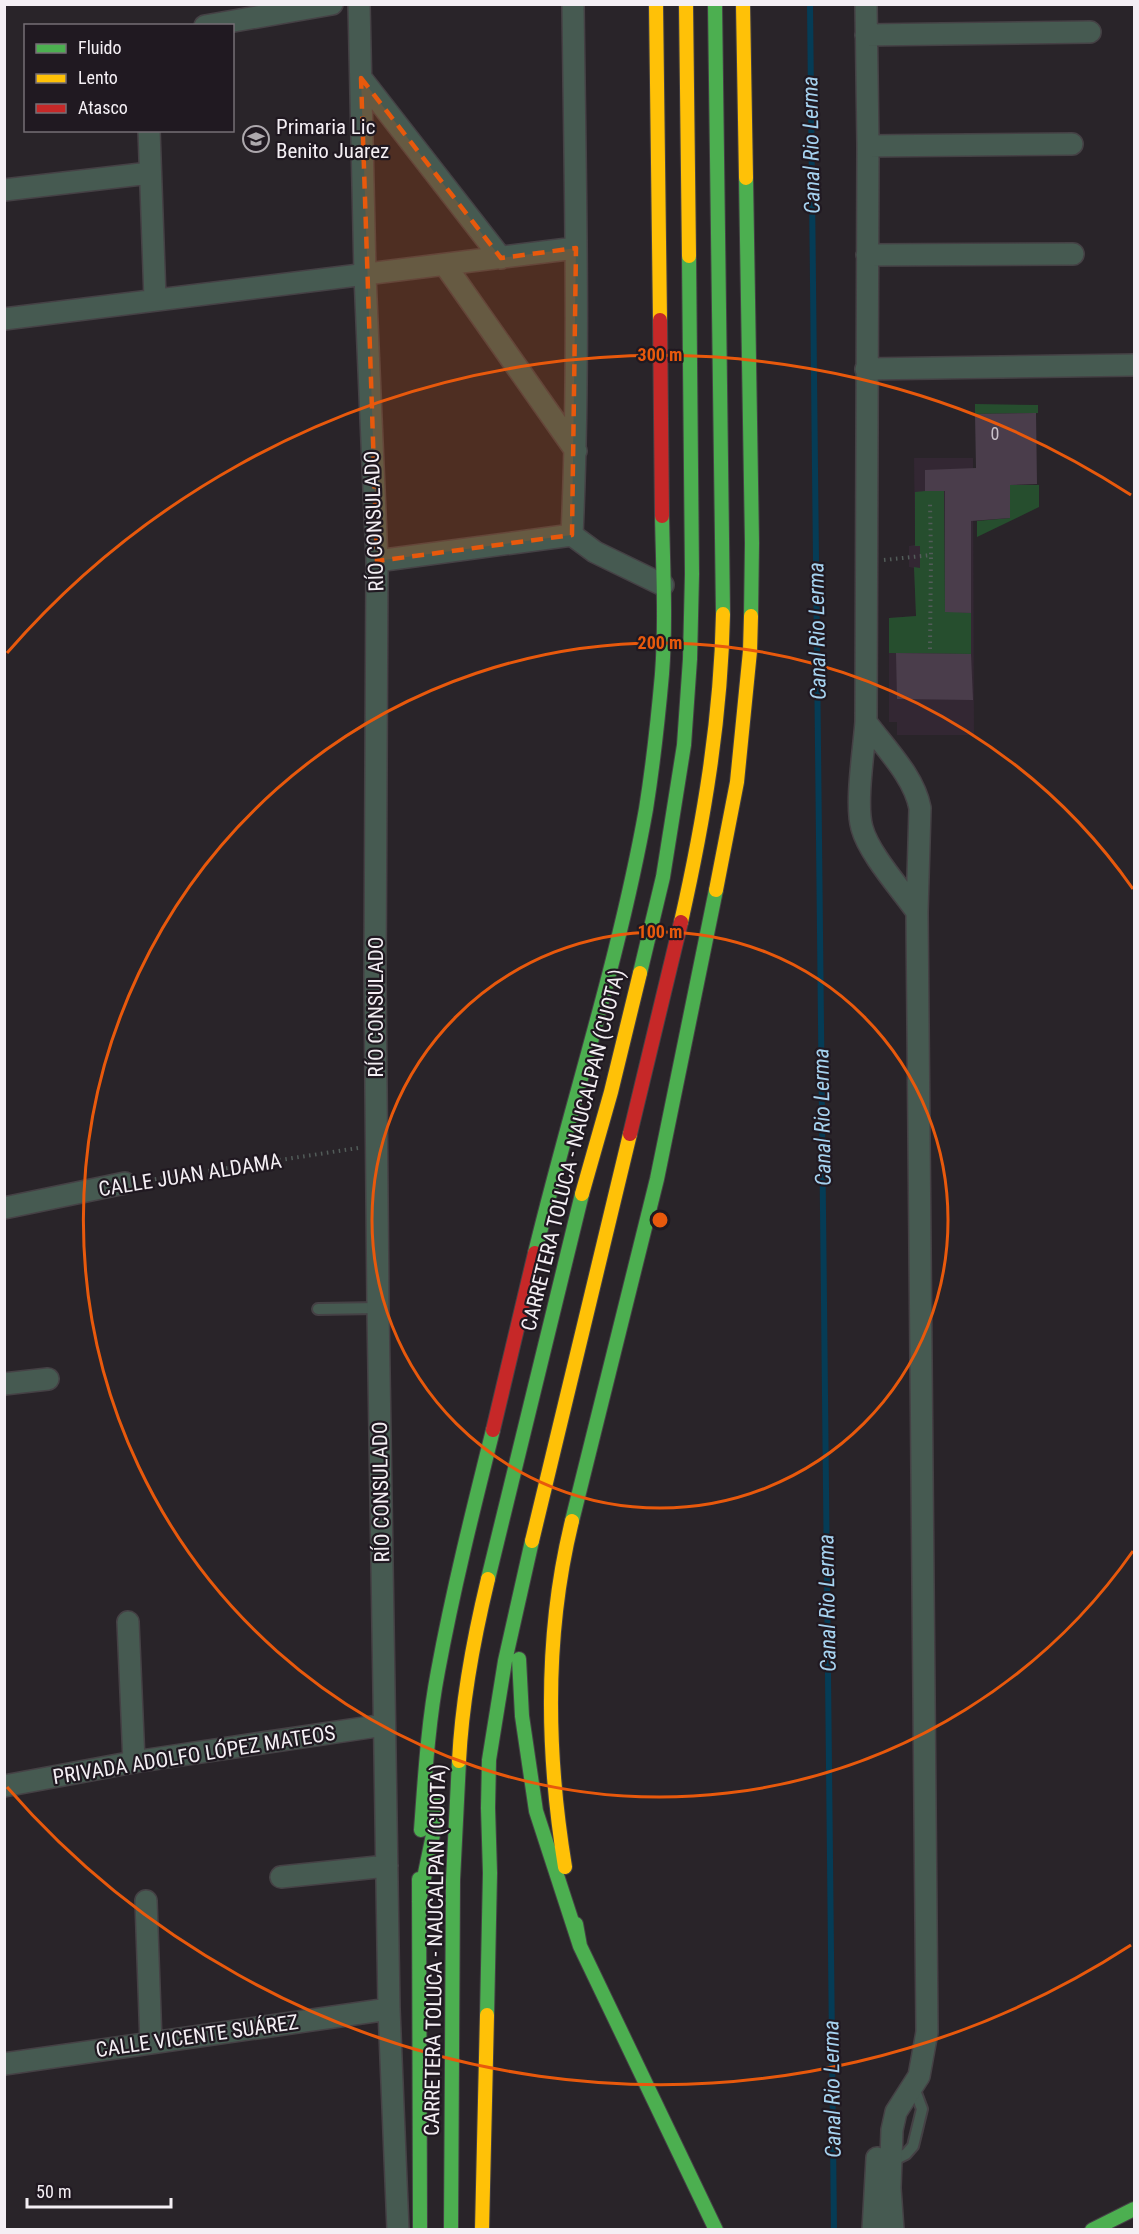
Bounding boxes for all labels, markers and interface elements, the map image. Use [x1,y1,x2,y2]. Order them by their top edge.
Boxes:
legend [24,24,234,132]
text: Fluido [78,37,122,58]
text: Lento [78,67,118,88]
water label: Canal Rio Lerma [797,76,825,214]
text: Atasco [78,97,128,118]
place label: Primaria Lic Benito Juarez [276,115,389,163]
school or university icon: Primaria Lic Benito Juarez [241,124,271,154]
text: 300 m [638,344,682,365]
house number: 0 [991,423,999,444]
street label: RÍO CONSULADO [360,450,388,592]
water label: Canal Rio Lerma [803,562,831,700]
text: 200 m [638,632,682,653]
text: 100 m [638,921,682,942]
street label: RÍO CONSULADO [364,937,388,1077]
street label: CARRETERA TOLUCA - NAUCALPAN (CUOTA) [516,967,630,1333]
water label: Canal Rio Lerma [808,1048,836,1186]
street label: CALLE JUAN ALDAMA [97,1149,283,1201]
centre of rings [650,1210,670,1230]
street label: RÍO CONSULADO [368,1421,394,1563]
water label: Canal Rio Lerma [813,1534,841,1672]
street label: PRIVADA ADOLFO LÓPEZ MATEOS [51,1721,337,1789]
street label: CARRETERA TOLUCA - NAUCALPAN (CUOTA) [420,1764,450,2136]
street label: CALLE VICENTE SUÁREZ [94,2010,300,2062]
water label: Canal Rio Lerma [818,2020,846,2158]
scale bar [27,2171,171,2209]
text: 50 m [36,2181,71,2202]

